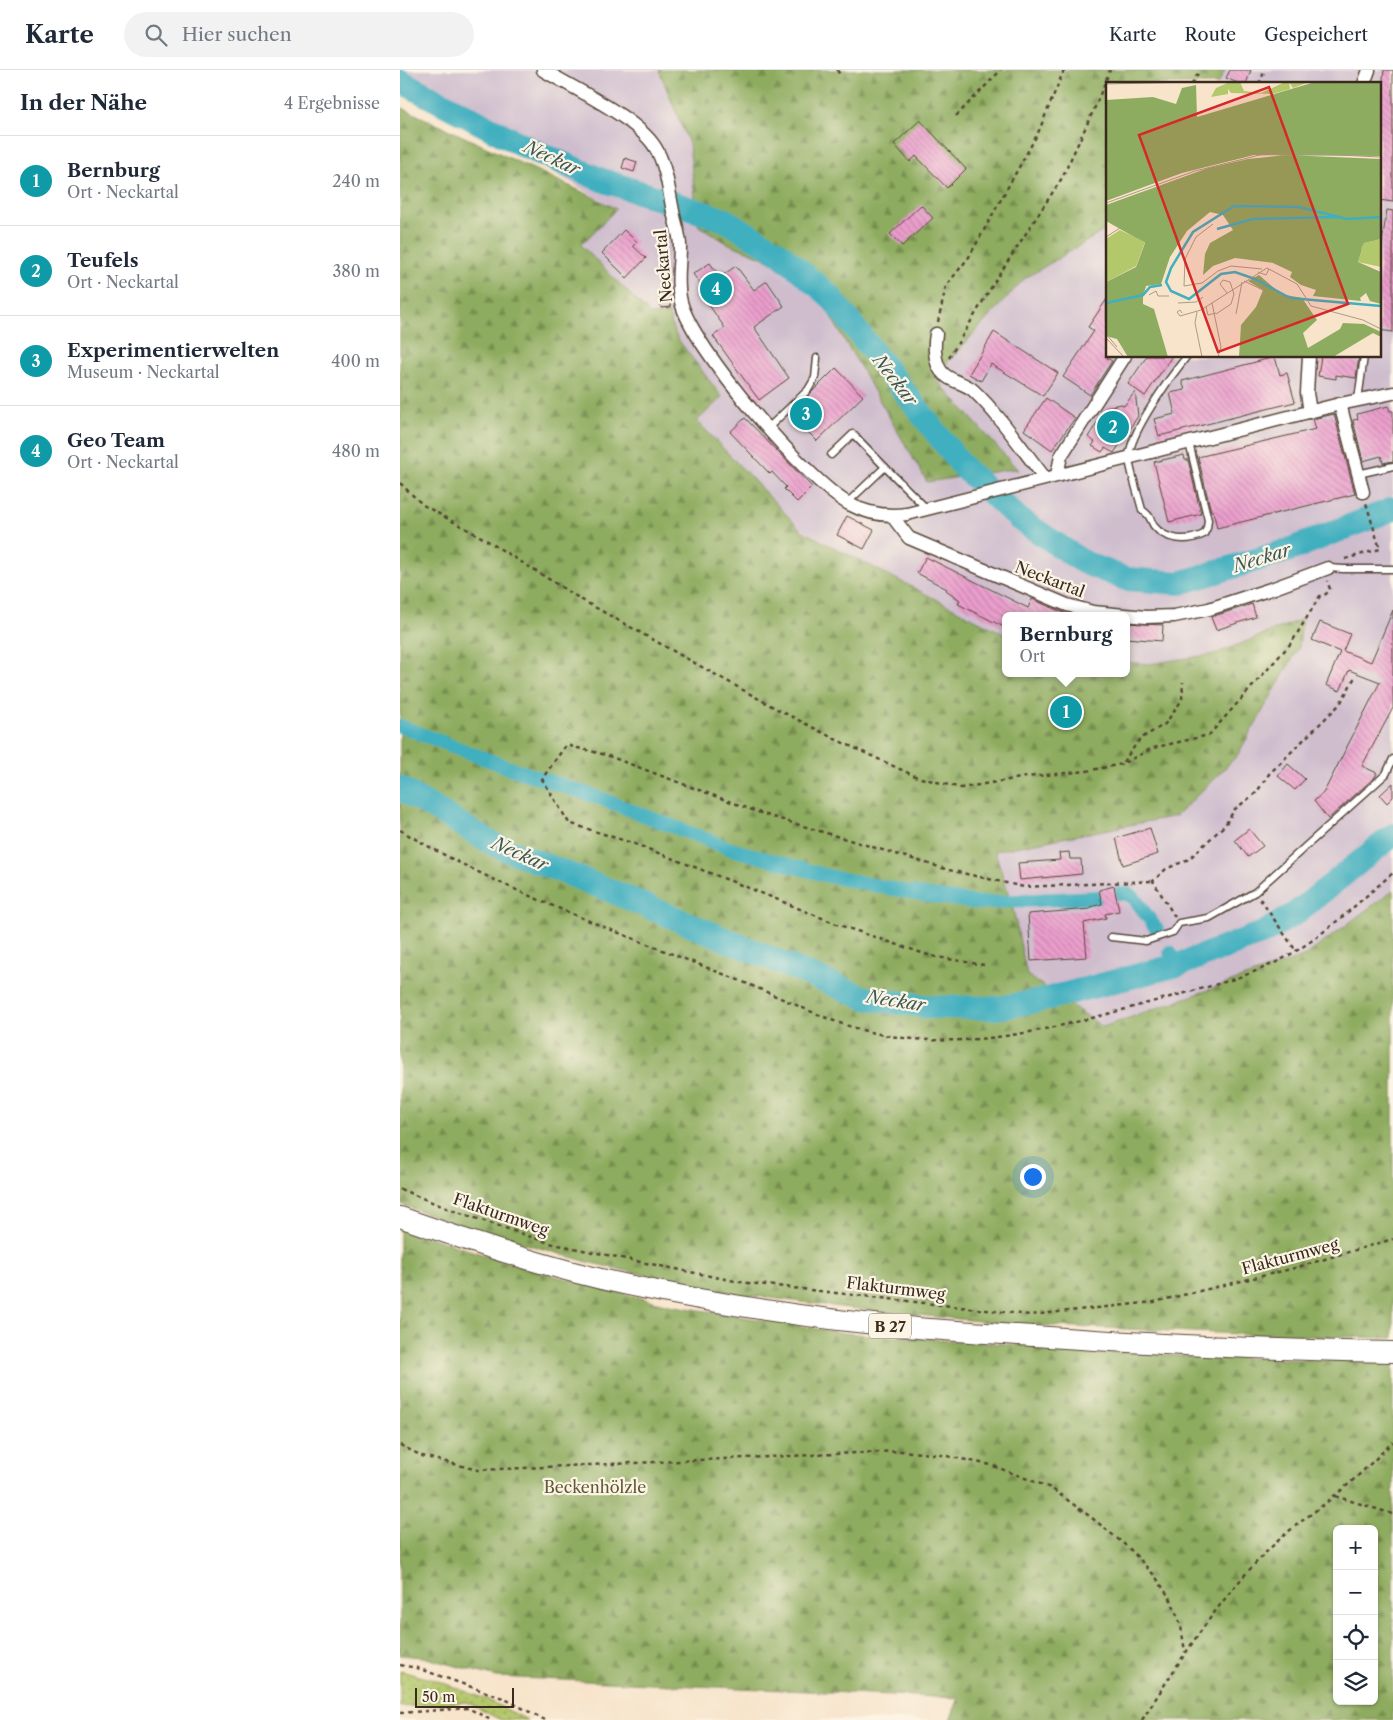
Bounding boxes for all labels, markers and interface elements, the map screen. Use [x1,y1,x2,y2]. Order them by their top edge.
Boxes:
search box [124,12,474,57]
text: Karte [25,20,94,49]
icon: search [142,21,170,49]
text: Hier suchen [182,23,292,46]
text: Karte [1109,24,1157,46]
text: Route [1185,24,1236,46]
text: Gespeichert [1264,24,1368,46]
inset map [1106,82,1381,358]
text: In der Nähe [20,90,147,115]
text: 4 Ergebnisse [284,93,380,113]
water label: Neckar [519,135,585,181]
text: Bernburg [67,159,160,182]
text: 1 [32,171,40,191]
text: 240 m [332,171,380,191]
text: Ort · Neckartal [67,182,179,202]
street label: Neckartal [650,228,676,303]
text: Teufels [67,249,138,272]
text: 2 [31,261,41,281]
text: 380 m [332,261,380,281]
pin: 4 [700,270,732,308]
text: Ort · Neckartal [67,272,179,292]
text: Experimentierwelten [67,339,279,362]
water label: Neckar [867,348,923,411]
text: 3 [31,351,41,371]
text: 400 m [331,351,380,371]
text: Museum · Neckartal [67,362,220,382]
pin: 3 [790,395,822,433]
pin: 2 [1097,408,1129,446]
text: Geo Team [67,429,165,452]
text: 4 [31,441,41,461]
text: 480 m [332,441,380,461]
text: Ort · Neckartal [67,452,179,472]
water label: Neckar [1228,538,1295,578]
street label: Neckartal [1012,557,1088,602]
popup [1002,612,1130,677]
text: Bernburg [1020,623,1112,646]
text: Ort [1020,646,1045,666]
pin: 1 [1050,693,1082,731]
water label: Neckar [487,831,553,877]
water label: Neckar [863,985,929,1017]
your location [1020,1164,1046,1190]
street label: Flakturmweg [451,1188,552,1240]
street label: Flakturmweg [1239,1233,1341,1279]
street label: Flakturmweg [845,1272,947,1304]
road number: B 27 [869,1314,911,1338]
park label: Beckenhölzle [544,1477,646,1497]
map controls [1333,1525,1378,1705]
button: + [1333,1525,1378,1570]
button: − [1333,1570,1378,1615]
button: locate [1333,1615,1378,1660]
button: layers [1333,1660,1378,1705]
scale bar [415,1685,514,1708]
text: 50 m [422,1688,455,1706]

